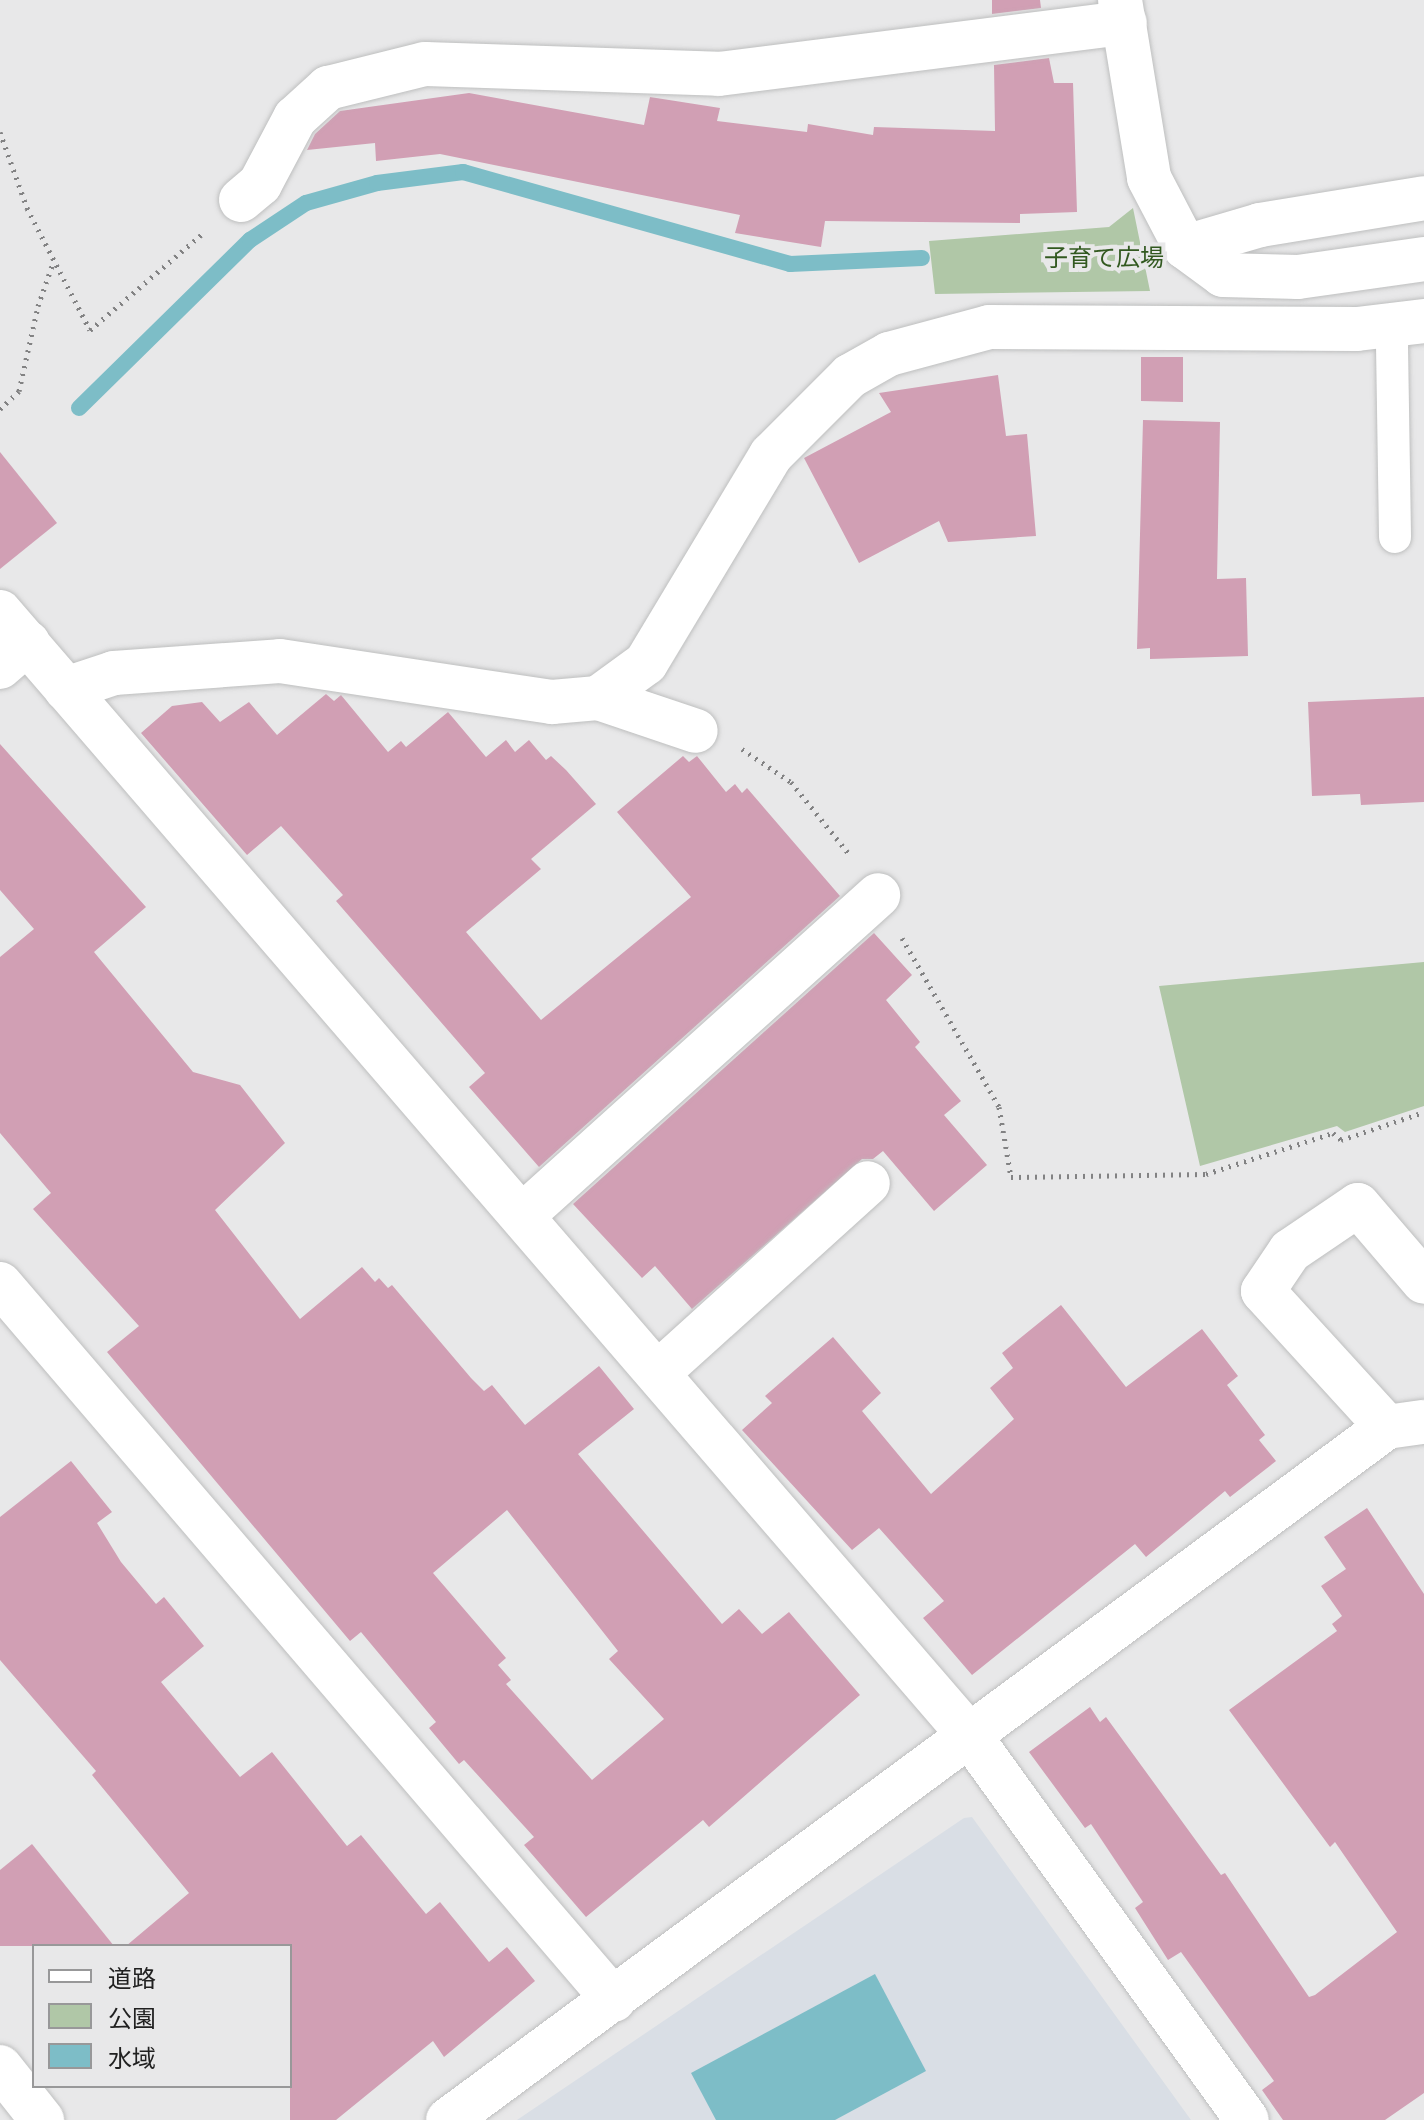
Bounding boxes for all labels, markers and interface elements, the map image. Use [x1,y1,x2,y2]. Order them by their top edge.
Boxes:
park label: 子育て広場 [1044,245,1164,273]
legend [32,1944,292,2088]
text: 道路 [108,1965,156,1993]
text: 公園 [108,2005,156,2033]
text: 水域 [108,2045,156,2073]

